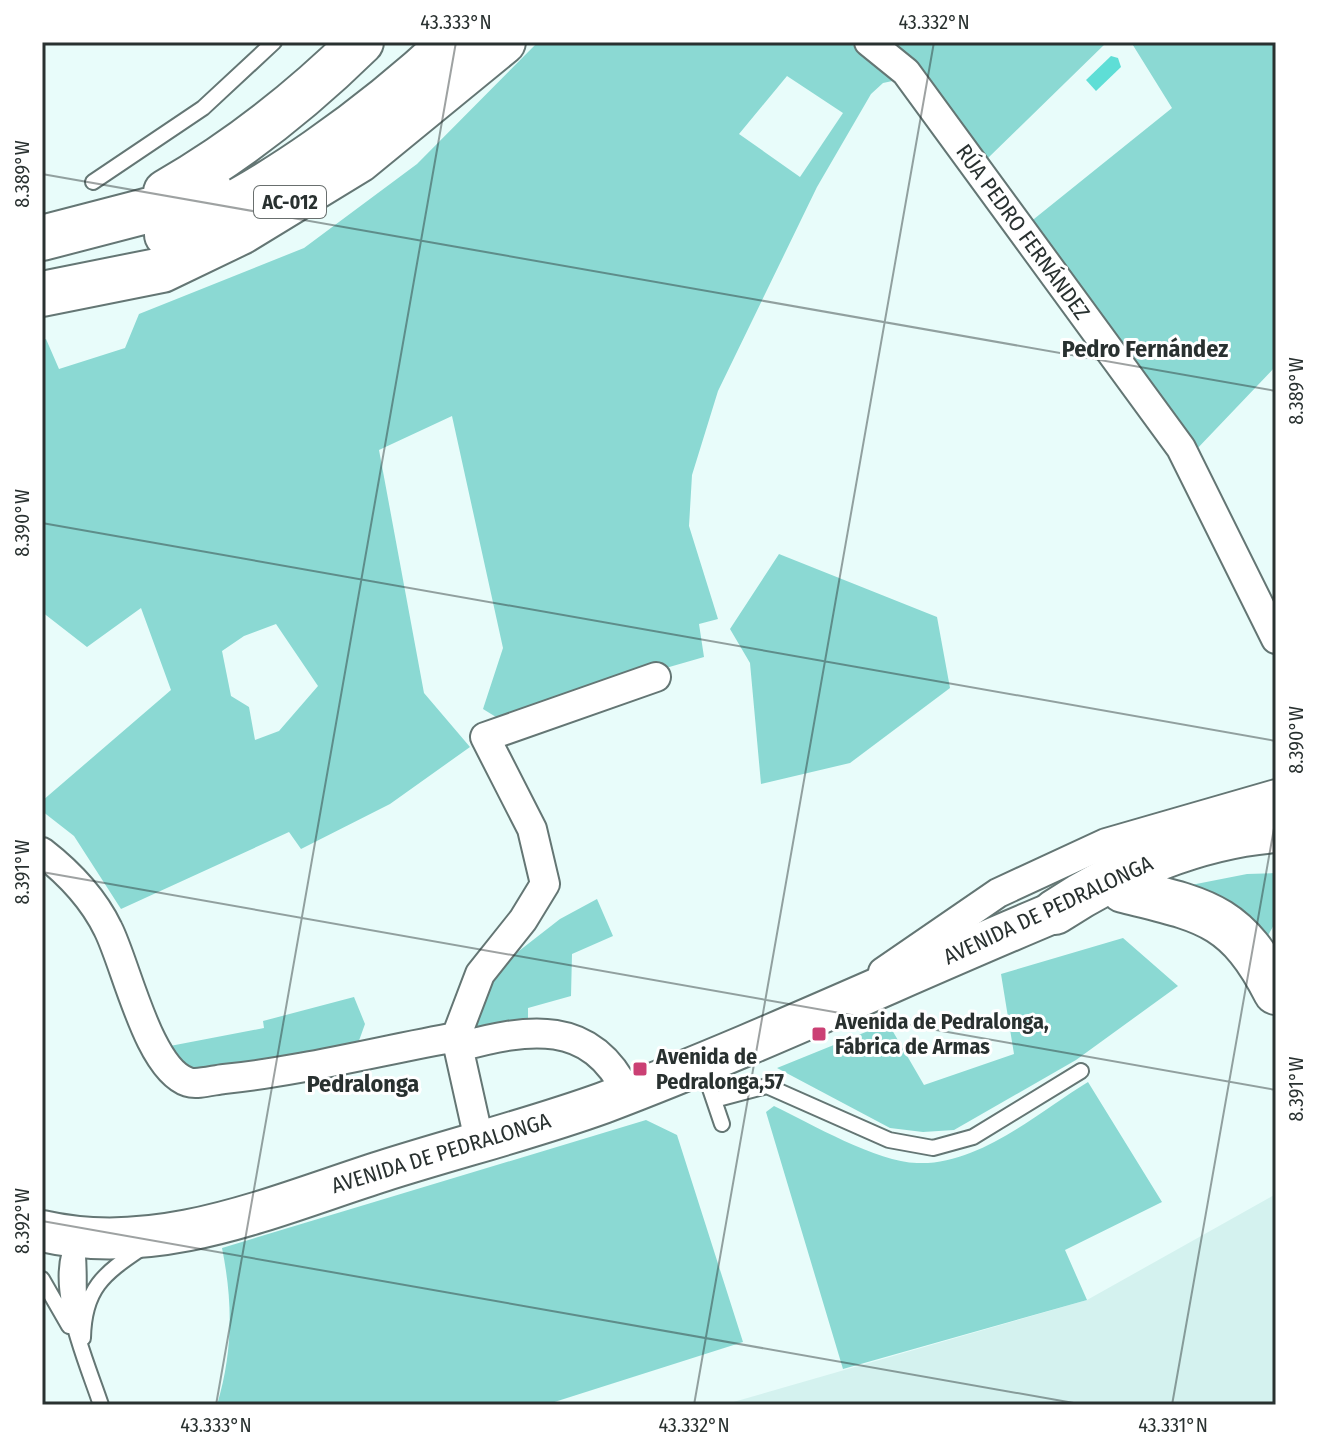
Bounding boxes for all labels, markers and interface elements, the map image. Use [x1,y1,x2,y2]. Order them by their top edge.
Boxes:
text: 43.333°N [420,10,492,34]
text: 43.332°N [898,10,970,34]
street label: RÚA PEDRO FERNÁNDEZ [950,139,1096,325]
text: 8.389°W [10,140,34,208]
road number: AC-012 [254,186,326,218]
district label: Pedro Fernández [1062,335,1228,363]
text: 8.389°W [1284,357,1308,425]
text: 8.390°W [10,489,34,557]
text: 8.390°W [1284,706,1308,774]
text: 8.391°W [10,840,34,904]
street label: AVENIDA DE PEDRALONGA [939,849,1157,970]
place label: Avenida de Pedralonga, Fábrica de Armas [834,1008,1049,1060]
marker: Avenida de Pedralonga, Fábrica de Armas [810,1025,828,1043]
place label: Avenida de Pedralonga,57 [655,1043,785,1095]
text: 8.391°W [1284,1057,1308,1121]
marker: Avenida de Pedralonga,57 [631,1060,649,1078]
district label: Pedralonga [307,1070,419,1098]
street label: AVENIDA DE PEDRALONGA [328,1107,554,1199]
text: 8.392°W [10,1188,34,1254]
text: 43.333°N [180,1413,252,1437]
text: 43.332°N [658,1413,730,1437]
text: 43.331°N [1138,1413,1208,1437]

